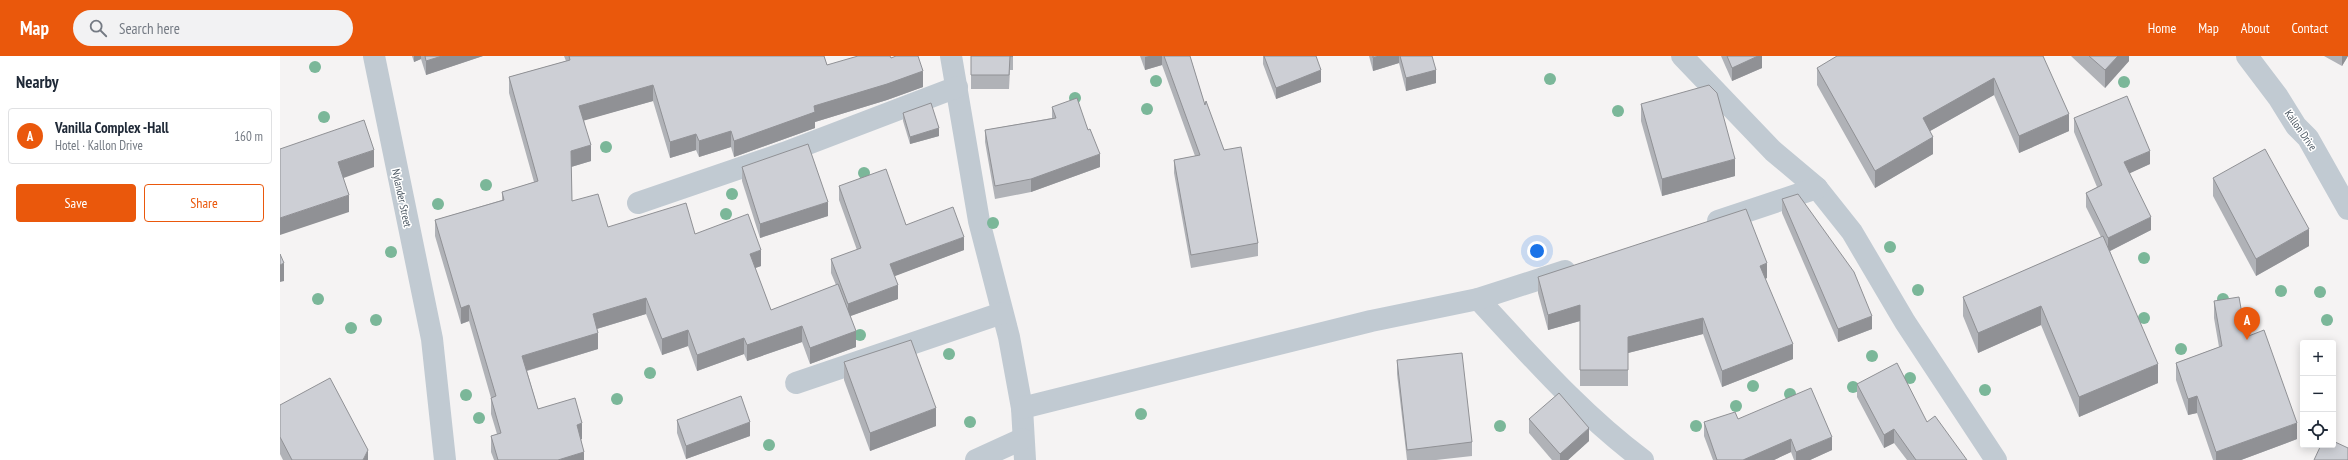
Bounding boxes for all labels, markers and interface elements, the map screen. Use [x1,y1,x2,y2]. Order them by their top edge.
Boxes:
search box [73,10,353,46]
text: Map [20,16,49,40]
icon: search [87,17,109,39]
text: Search here [119,19,180,38]
text: Home [2148,19,2176,37]
text: Map [2198,19,2219,37]
text: About [2241,19,2270,37]
text: Contact [2292,19,2328,37]
text: Nearby [16,71,59,93]
street label: Kallon Drive [2282,107,2320,153]
text: Vanilla Complex -Hall [55,118,169,137]
text: A [27,128,33,145]
text: 160 m [234,128,263,145]
text: Hotel · Kallon Drive [55,137,143,154]
street label: Nylander Street [389,168,415,228]
button: Save [16,184,136,222]
button: Share [144,184,264,222]
your location [1527,241,1547,261]
pin: A [2234,307,2260,340]
map controls [2300,340,2336,448]
button: + [2300,340,2336,376]
button: − [2300,376,2336,412]
button: locate [2300,412,2336,448]

